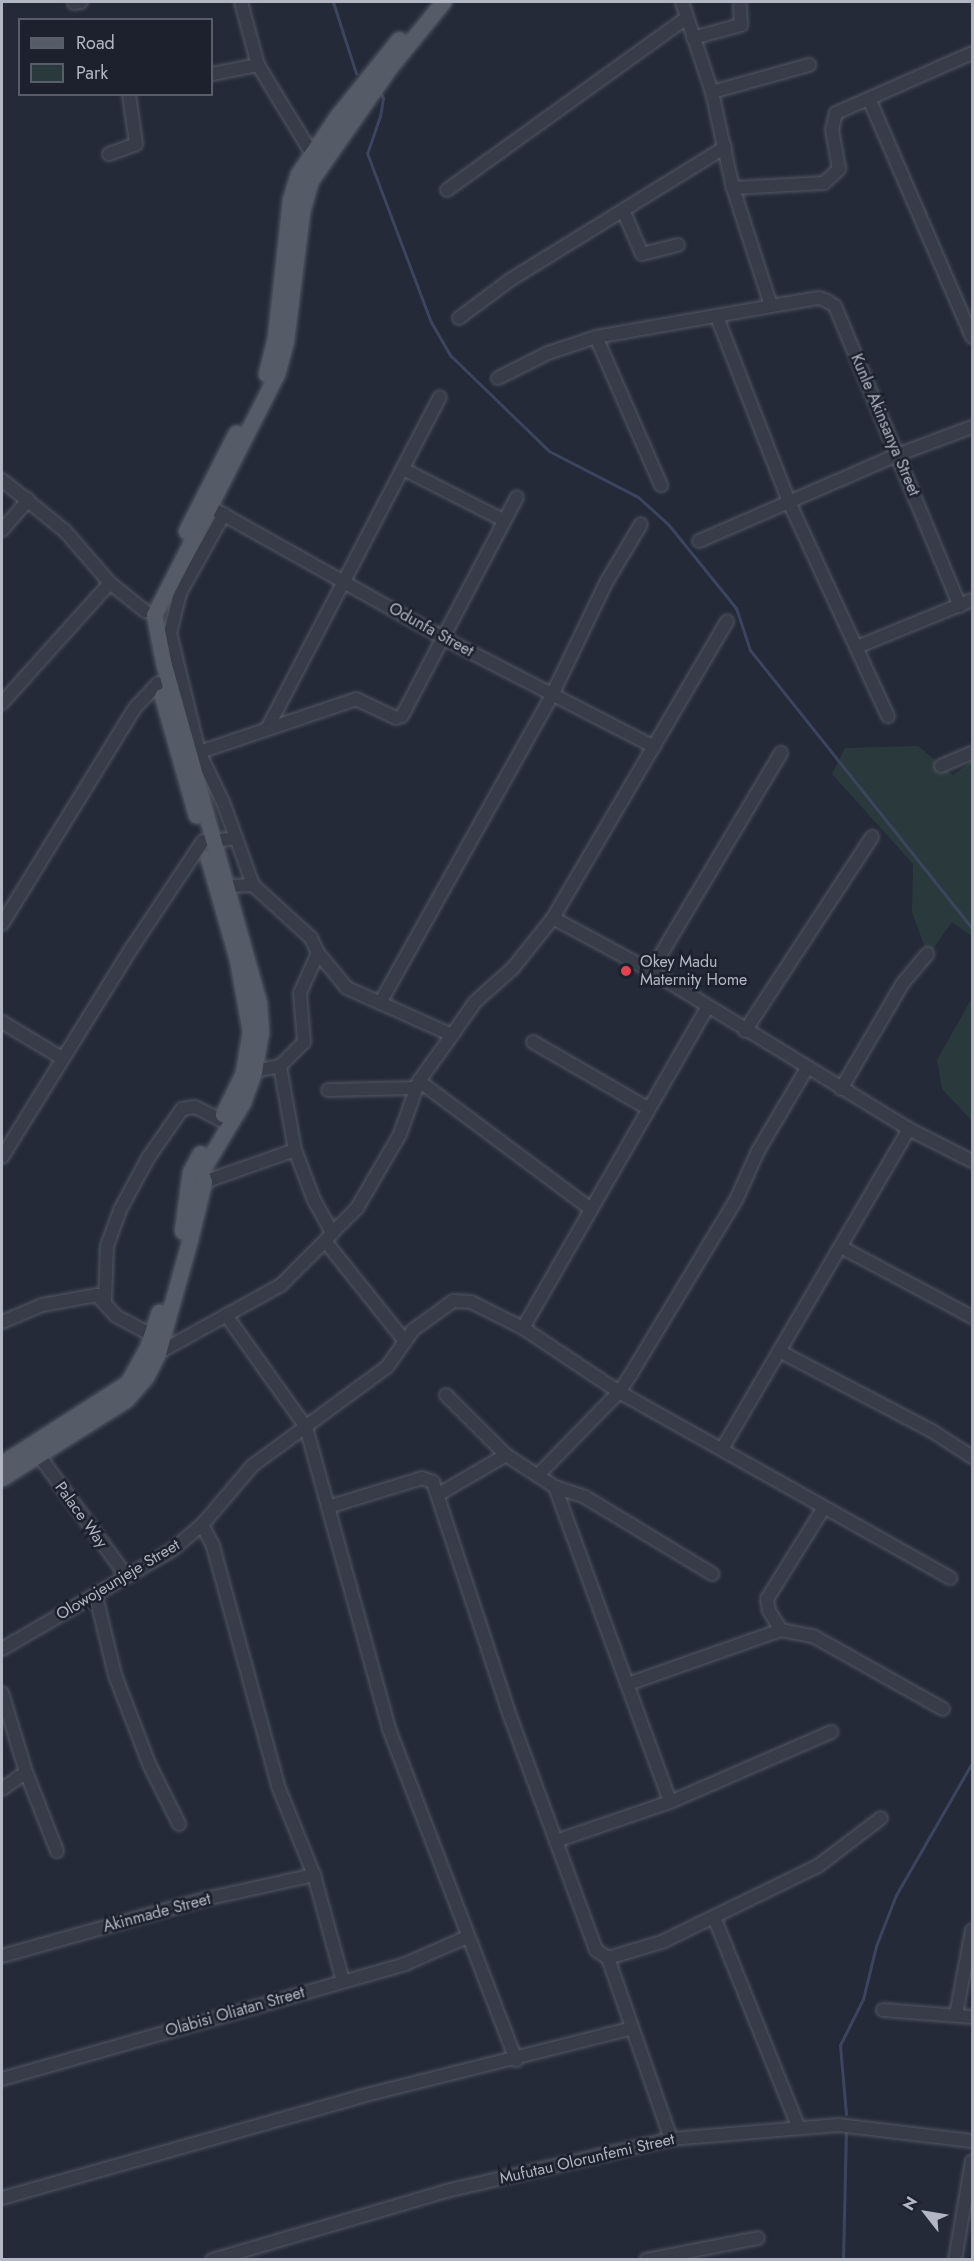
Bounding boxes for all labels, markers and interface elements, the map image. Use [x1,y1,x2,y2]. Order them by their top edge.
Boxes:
legend [18,18,213,96]
text: Road [76,30,115,56]
text: Park [76,60,108,86]
street label: Kunle Akinsanya Street [846,351,924,499]
street label: Odunfa Street [385,599,477,661]
place label: Okey Madu Maternity Home [640,952,747,990]
marker: Okey Madu Maternity Home [617,962,635,980]
street label: Palace Way [51,1478,111,1552]
street label: Olowojeunjeje Street [53,1536,183,1624]
street label: Akinmade Street [101,1889,213,1937]
street label: Olabisi Oliatan Street [163,1983,307,2041]
street label: Mufutau Olorunfemi Street [498,2130,676,2188]
north arrow [896,2183,956,2243]
text: N [897,2192,923,2215]

